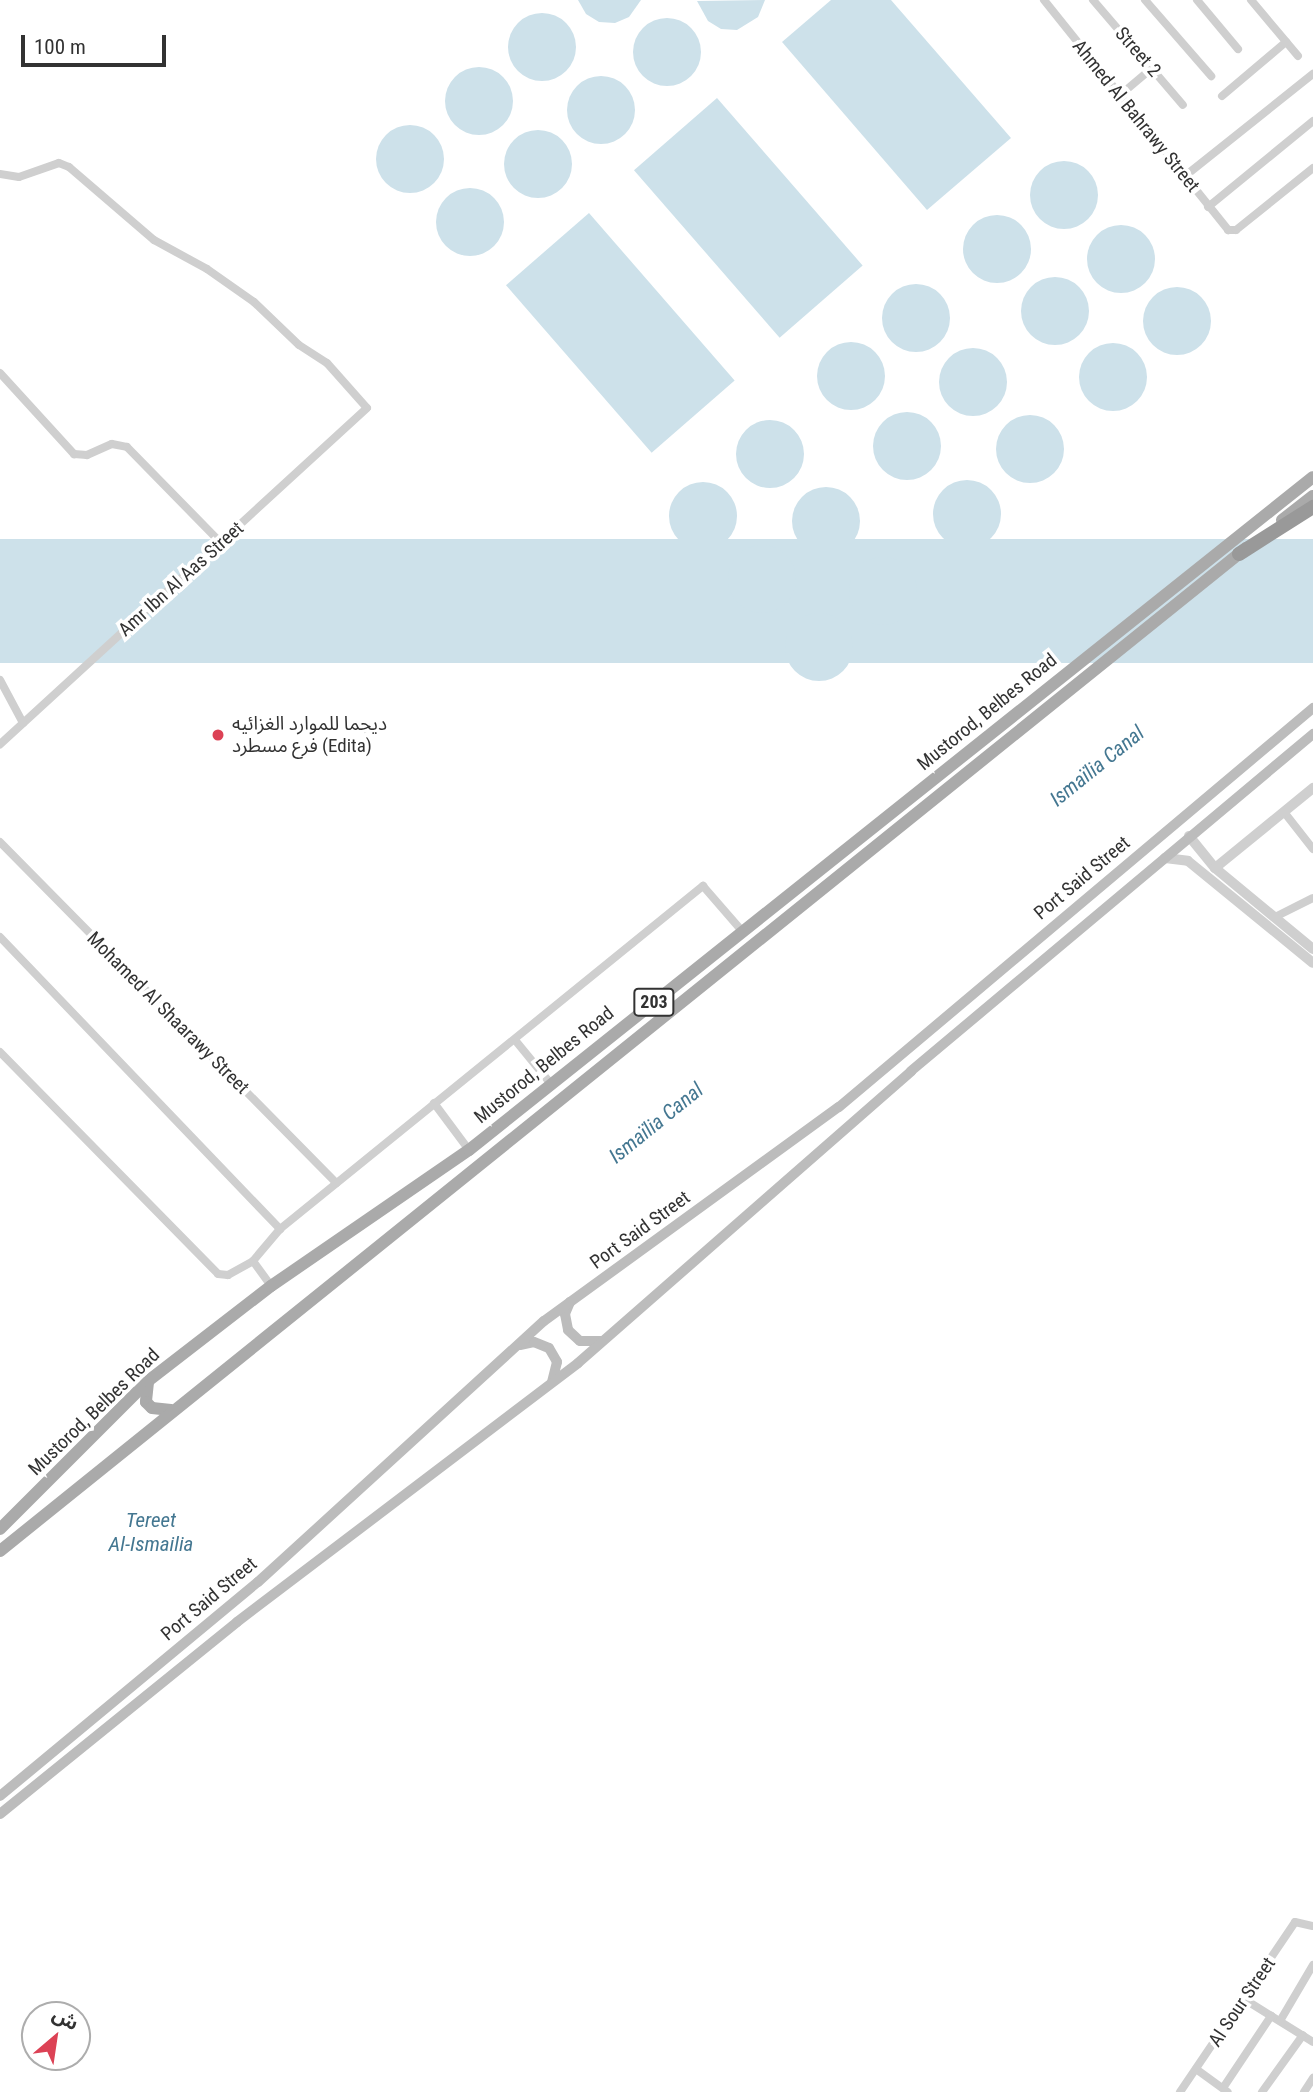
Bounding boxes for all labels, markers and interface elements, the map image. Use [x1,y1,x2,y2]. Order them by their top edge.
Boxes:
scale bar [24,21,170,65]
street label: Street 2 [1110,23,1166,81]
text: 100 m [34,35,86,59]
street label: Ahmed Al Bahrawy Street [1068,35,1204,197]
street label: Amr Ibn Al Aas Street [114,517,248,641]
street label: Mustorod, Belbes Road [913,649,1061,775]
place label: ديجما للموارد الغزائيه فرع مسطرد (Edita) [232,713,387,757]
water label: Ismaïlia Canal [1045,720,1149,812]
marker: ديجما للموارد الغزائيه فرع مسطرد (Edita) [210,727,226,743]
street label: Port Said Street [1030,831,1134,925]
street label: Mohamed Al Shaarawy Street [82,927,254,1099]
road number: 203 [633,987,675,1016]
street label: Mustorod, Belbes Road [470,1002,618,1128]
water label: Ismaïlia Canal [604,1077,708,1169]
street label: Port Said Street [586,1186,694,1274]
street label: Mustorod, Belbes Road [24,1344,164,1480]
water label: Tereet Al-Ismailia [109,1507,193,1557]
street label: Port Said Street [157,1552,261,1646]
street label: Al Sour Street [1204,1953,1280,2051]
north arrow [21,2001,91,2071]
text: ش [48,2003,82,2035]

